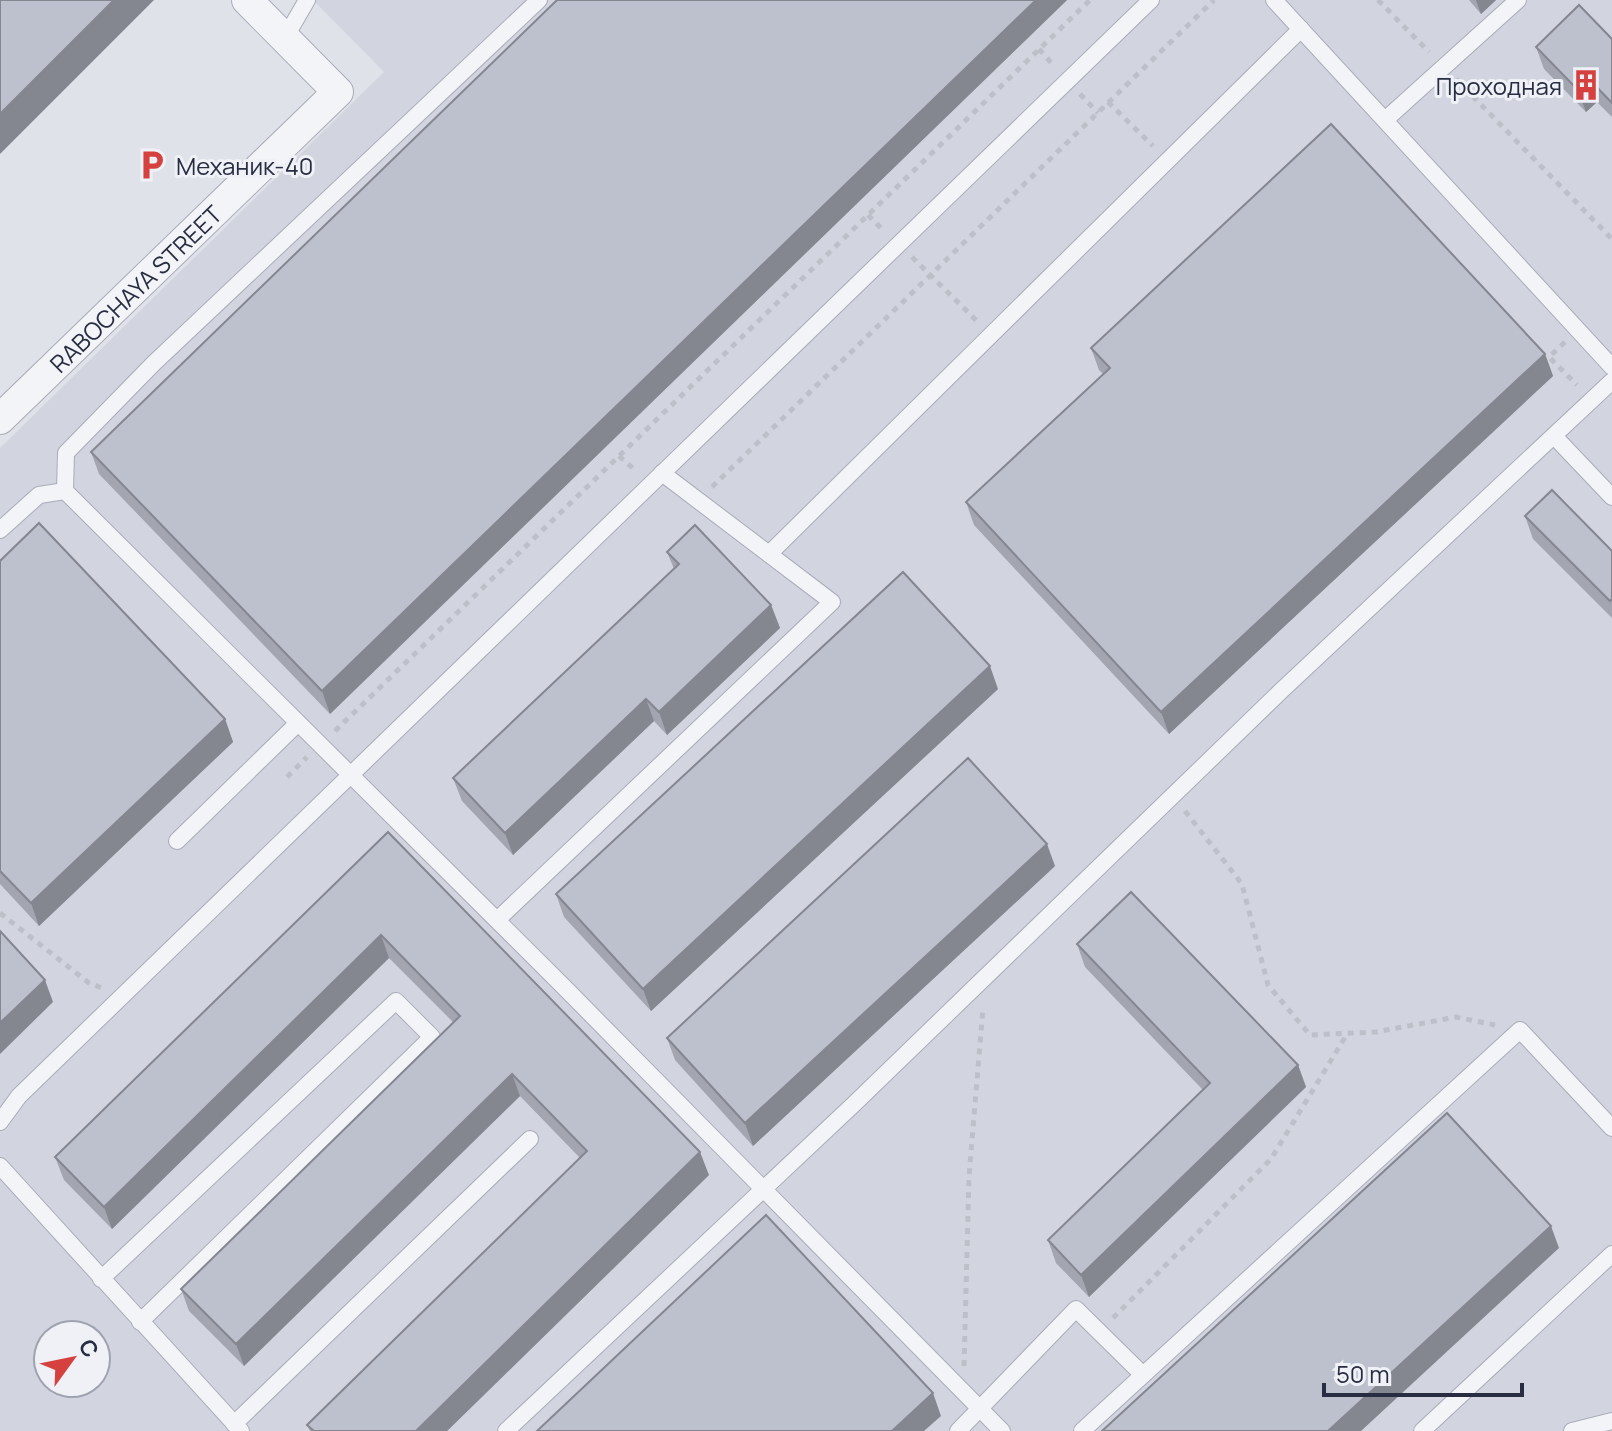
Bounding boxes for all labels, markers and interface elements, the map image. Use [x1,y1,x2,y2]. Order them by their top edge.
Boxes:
building icon: Проходная [1569,68,1603,102]
place label: Проходная [1436,69,1562,102]
parking icon: Механик-40 [135,148,169,182]
place label: Механик-40 [176,149,313,182]
street label: RABOCHAYA STREET [42,197,229,379]
north arrow [32,1319,112,1399]
text: С [72,1333,106,1363]
scale bar [1324,1347,1522,1397]
text: 50 m [1336,1357,1390,1390]

